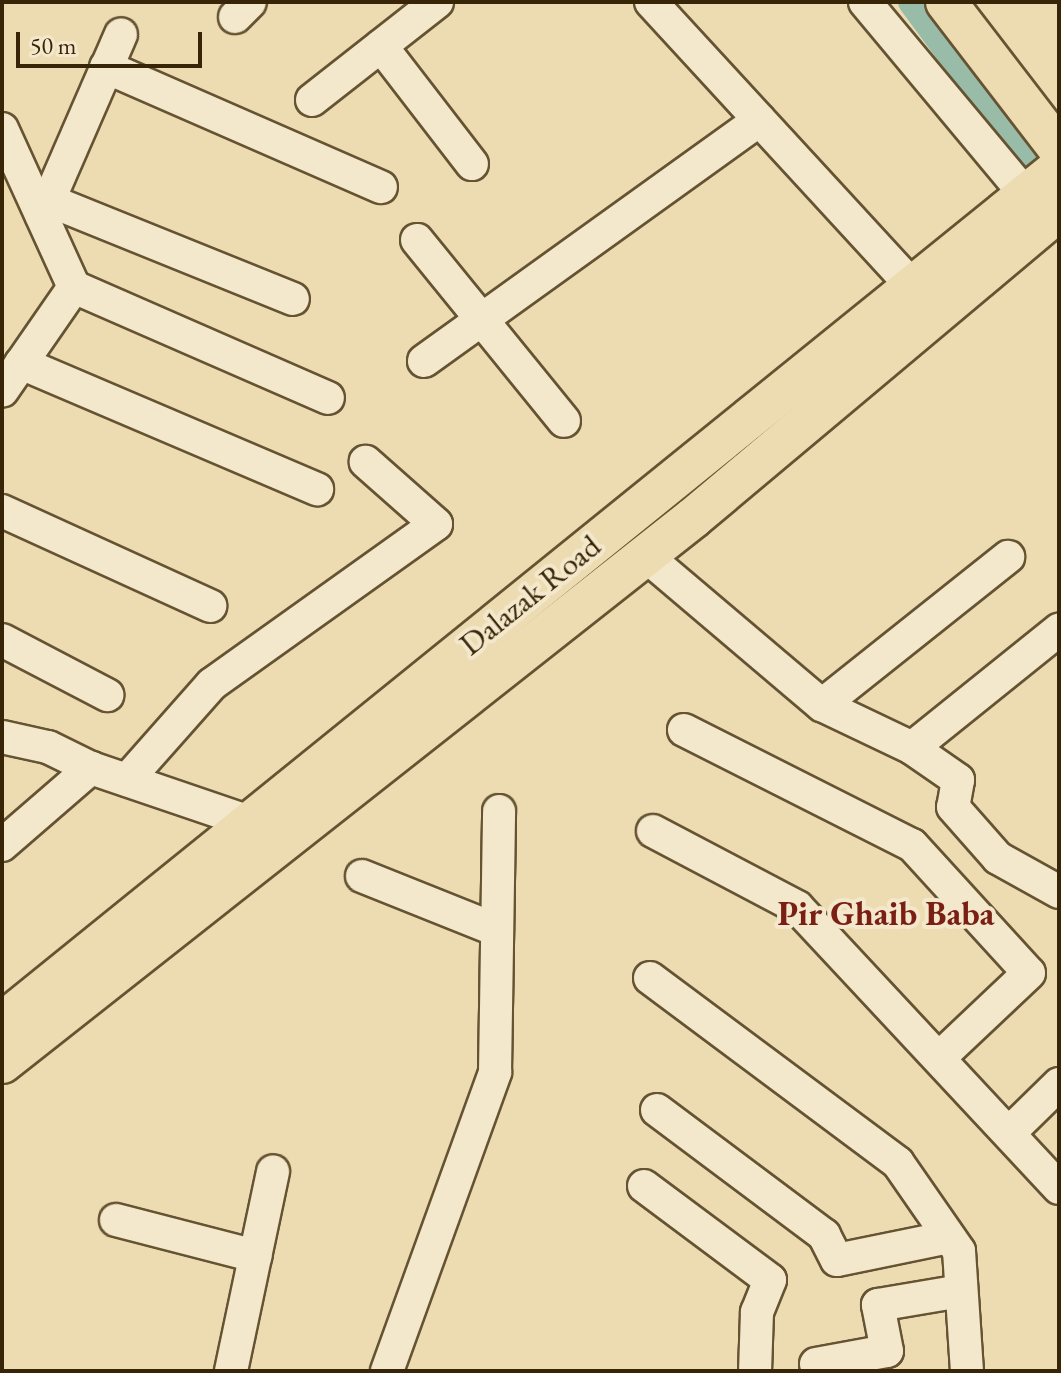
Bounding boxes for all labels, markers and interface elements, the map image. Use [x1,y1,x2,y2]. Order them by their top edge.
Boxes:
scale bar [20,16,206,66]
text: 50 m [30,30,77,61]
street label: Dalazak Road [452,527,608,663]
district label: Pir Ghaib Baba [777,894,995,934]

